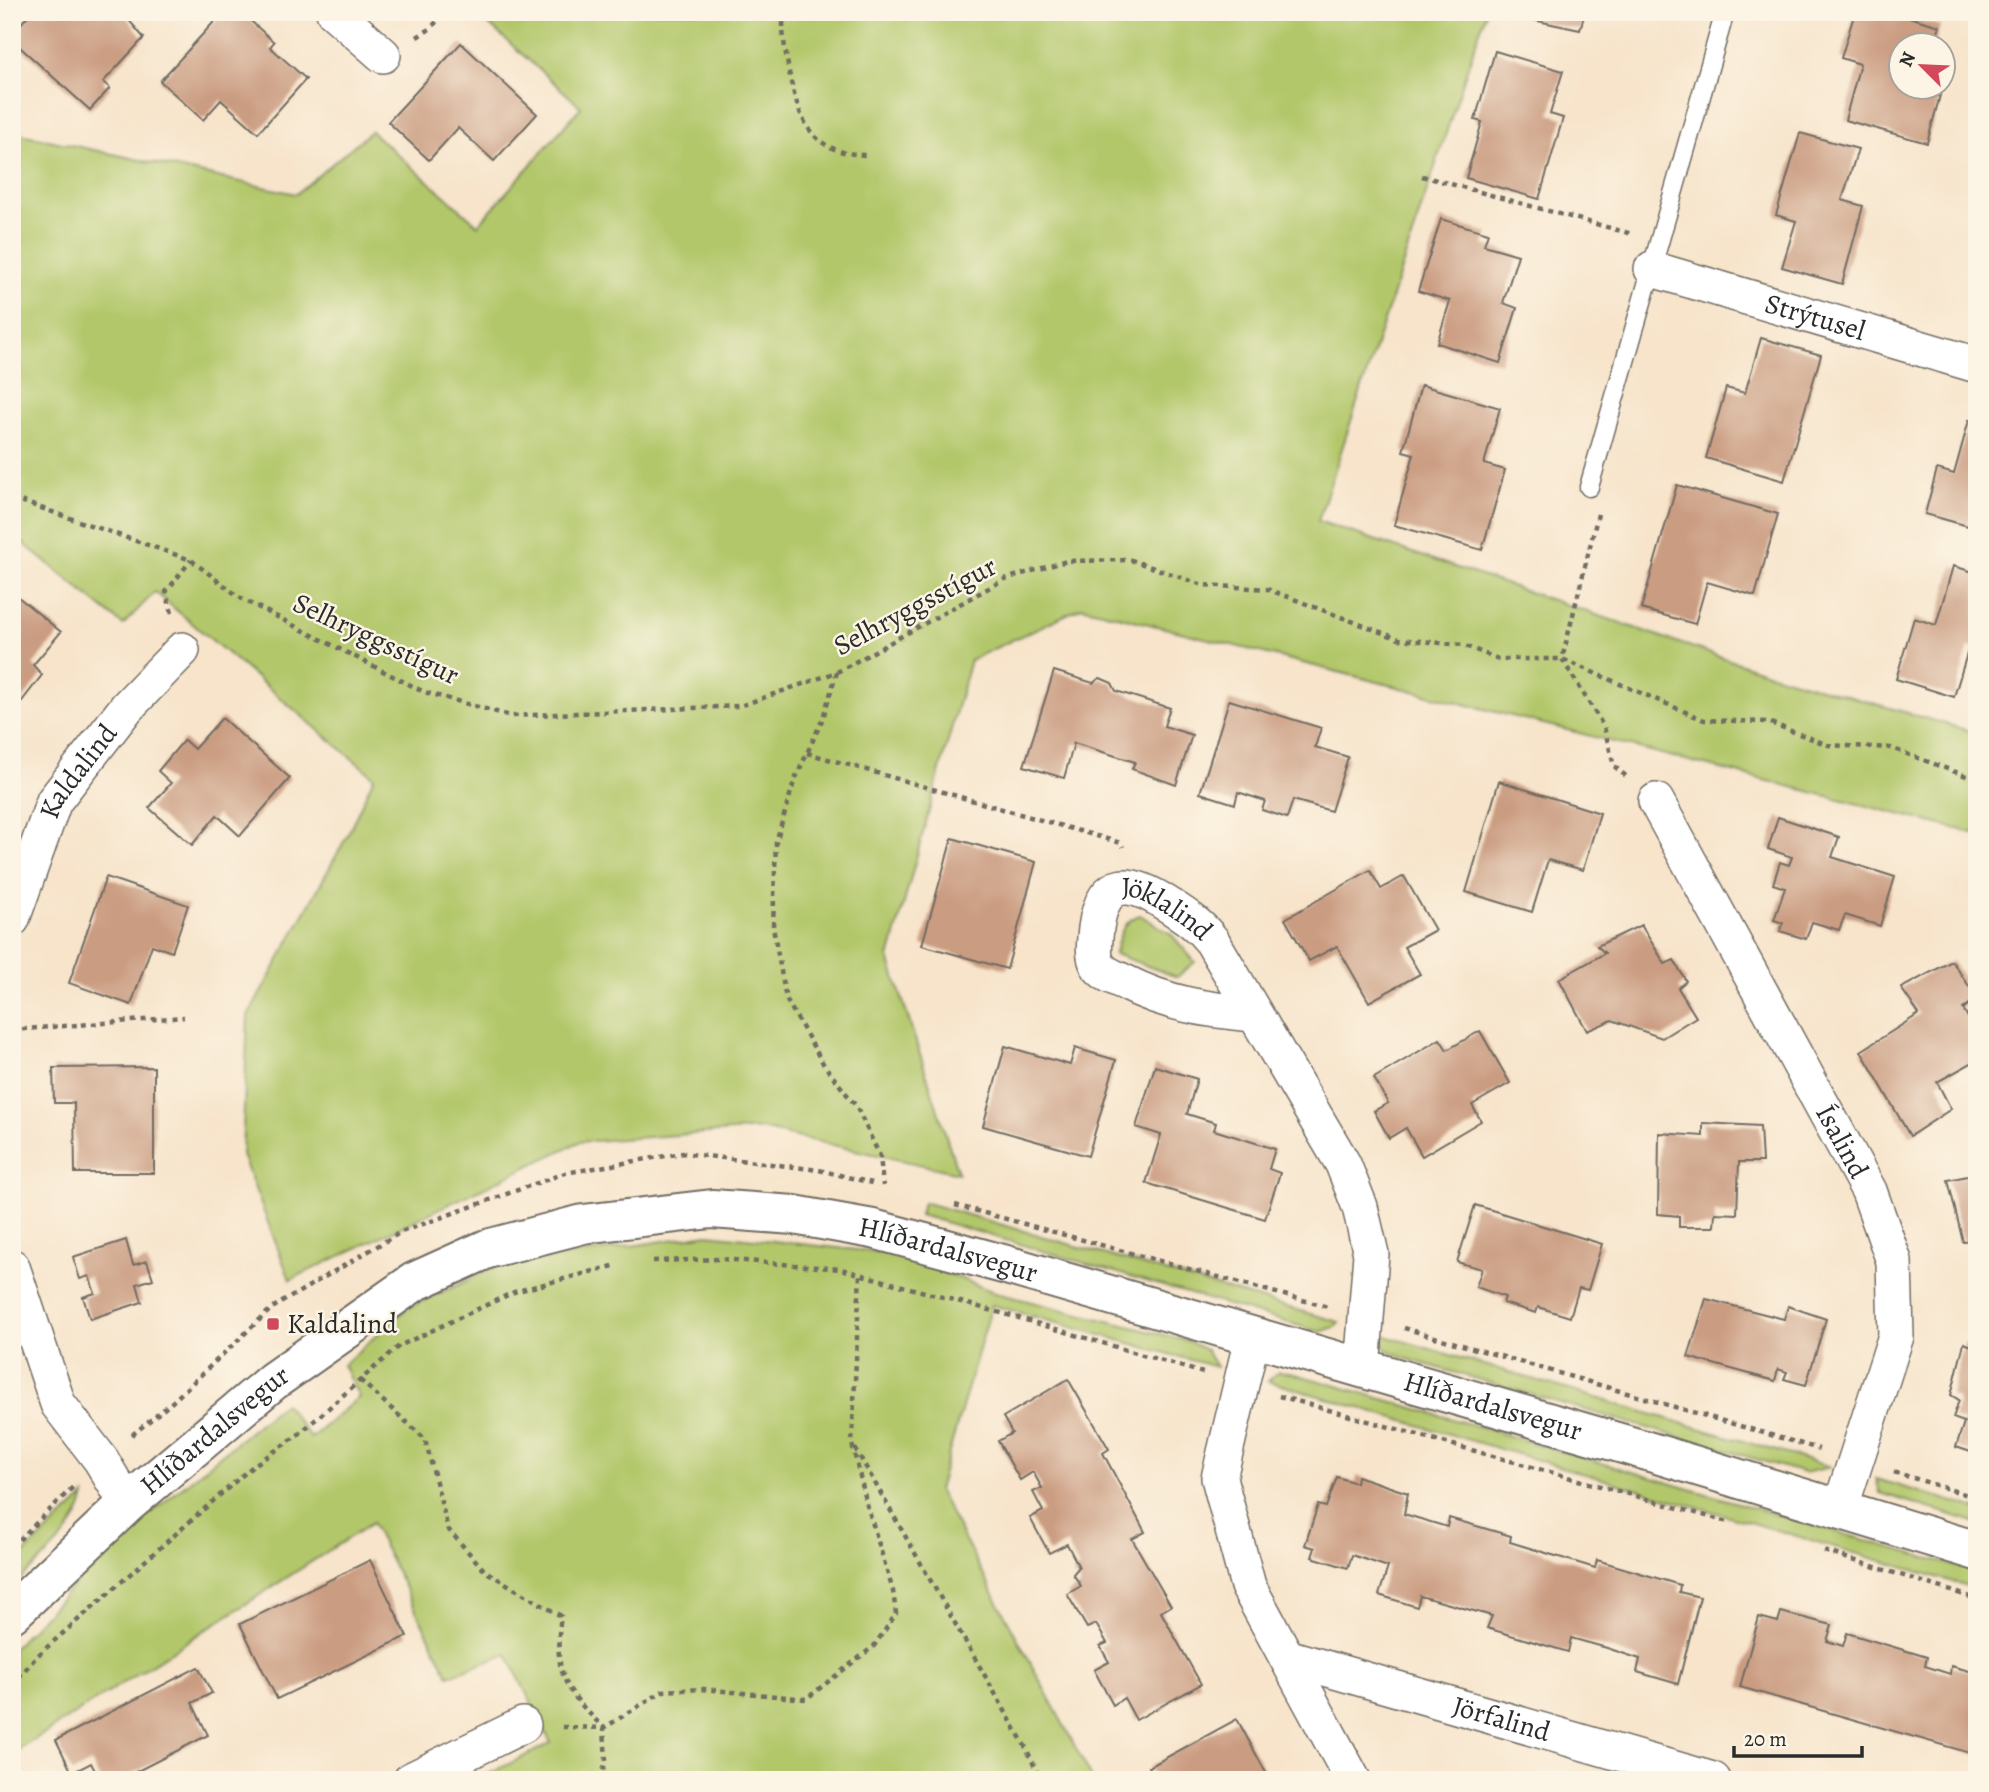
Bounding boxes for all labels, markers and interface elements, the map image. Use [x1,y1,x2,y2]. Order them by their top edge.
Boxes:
north arrow [1888,32,1958,102]
text: N [1893,48,1922,71]
street label: Strýtusel [1760,284,1870,350]
street label: Selhryggsstígur [827,547,1003,665]
street label: Selhryggsstígur [287,584,466,694]
street label: Kaldalind [30,715,127,824]
street label: Jöklalind [1121,868,1222,950]
street label: Ísalind [1806,1098,1878,1186]
street label: Hlíðardalsvegur [856,1208,1042,1292]
place label: Kaldalind [287,1305,398,1343]
marker: Kaldalind [265,1316,281,1332]
street label: Hlíðardalsvegur [132,1356,297,1504]
street label: Hlíðardalsvegur [1399,1362,1587,1450]
street label: Jörfalind [1448,1687,1556,1751]
scale bar [1734,1715,1861,1759]
text: 20 m [1744,1725,1787,1753]

